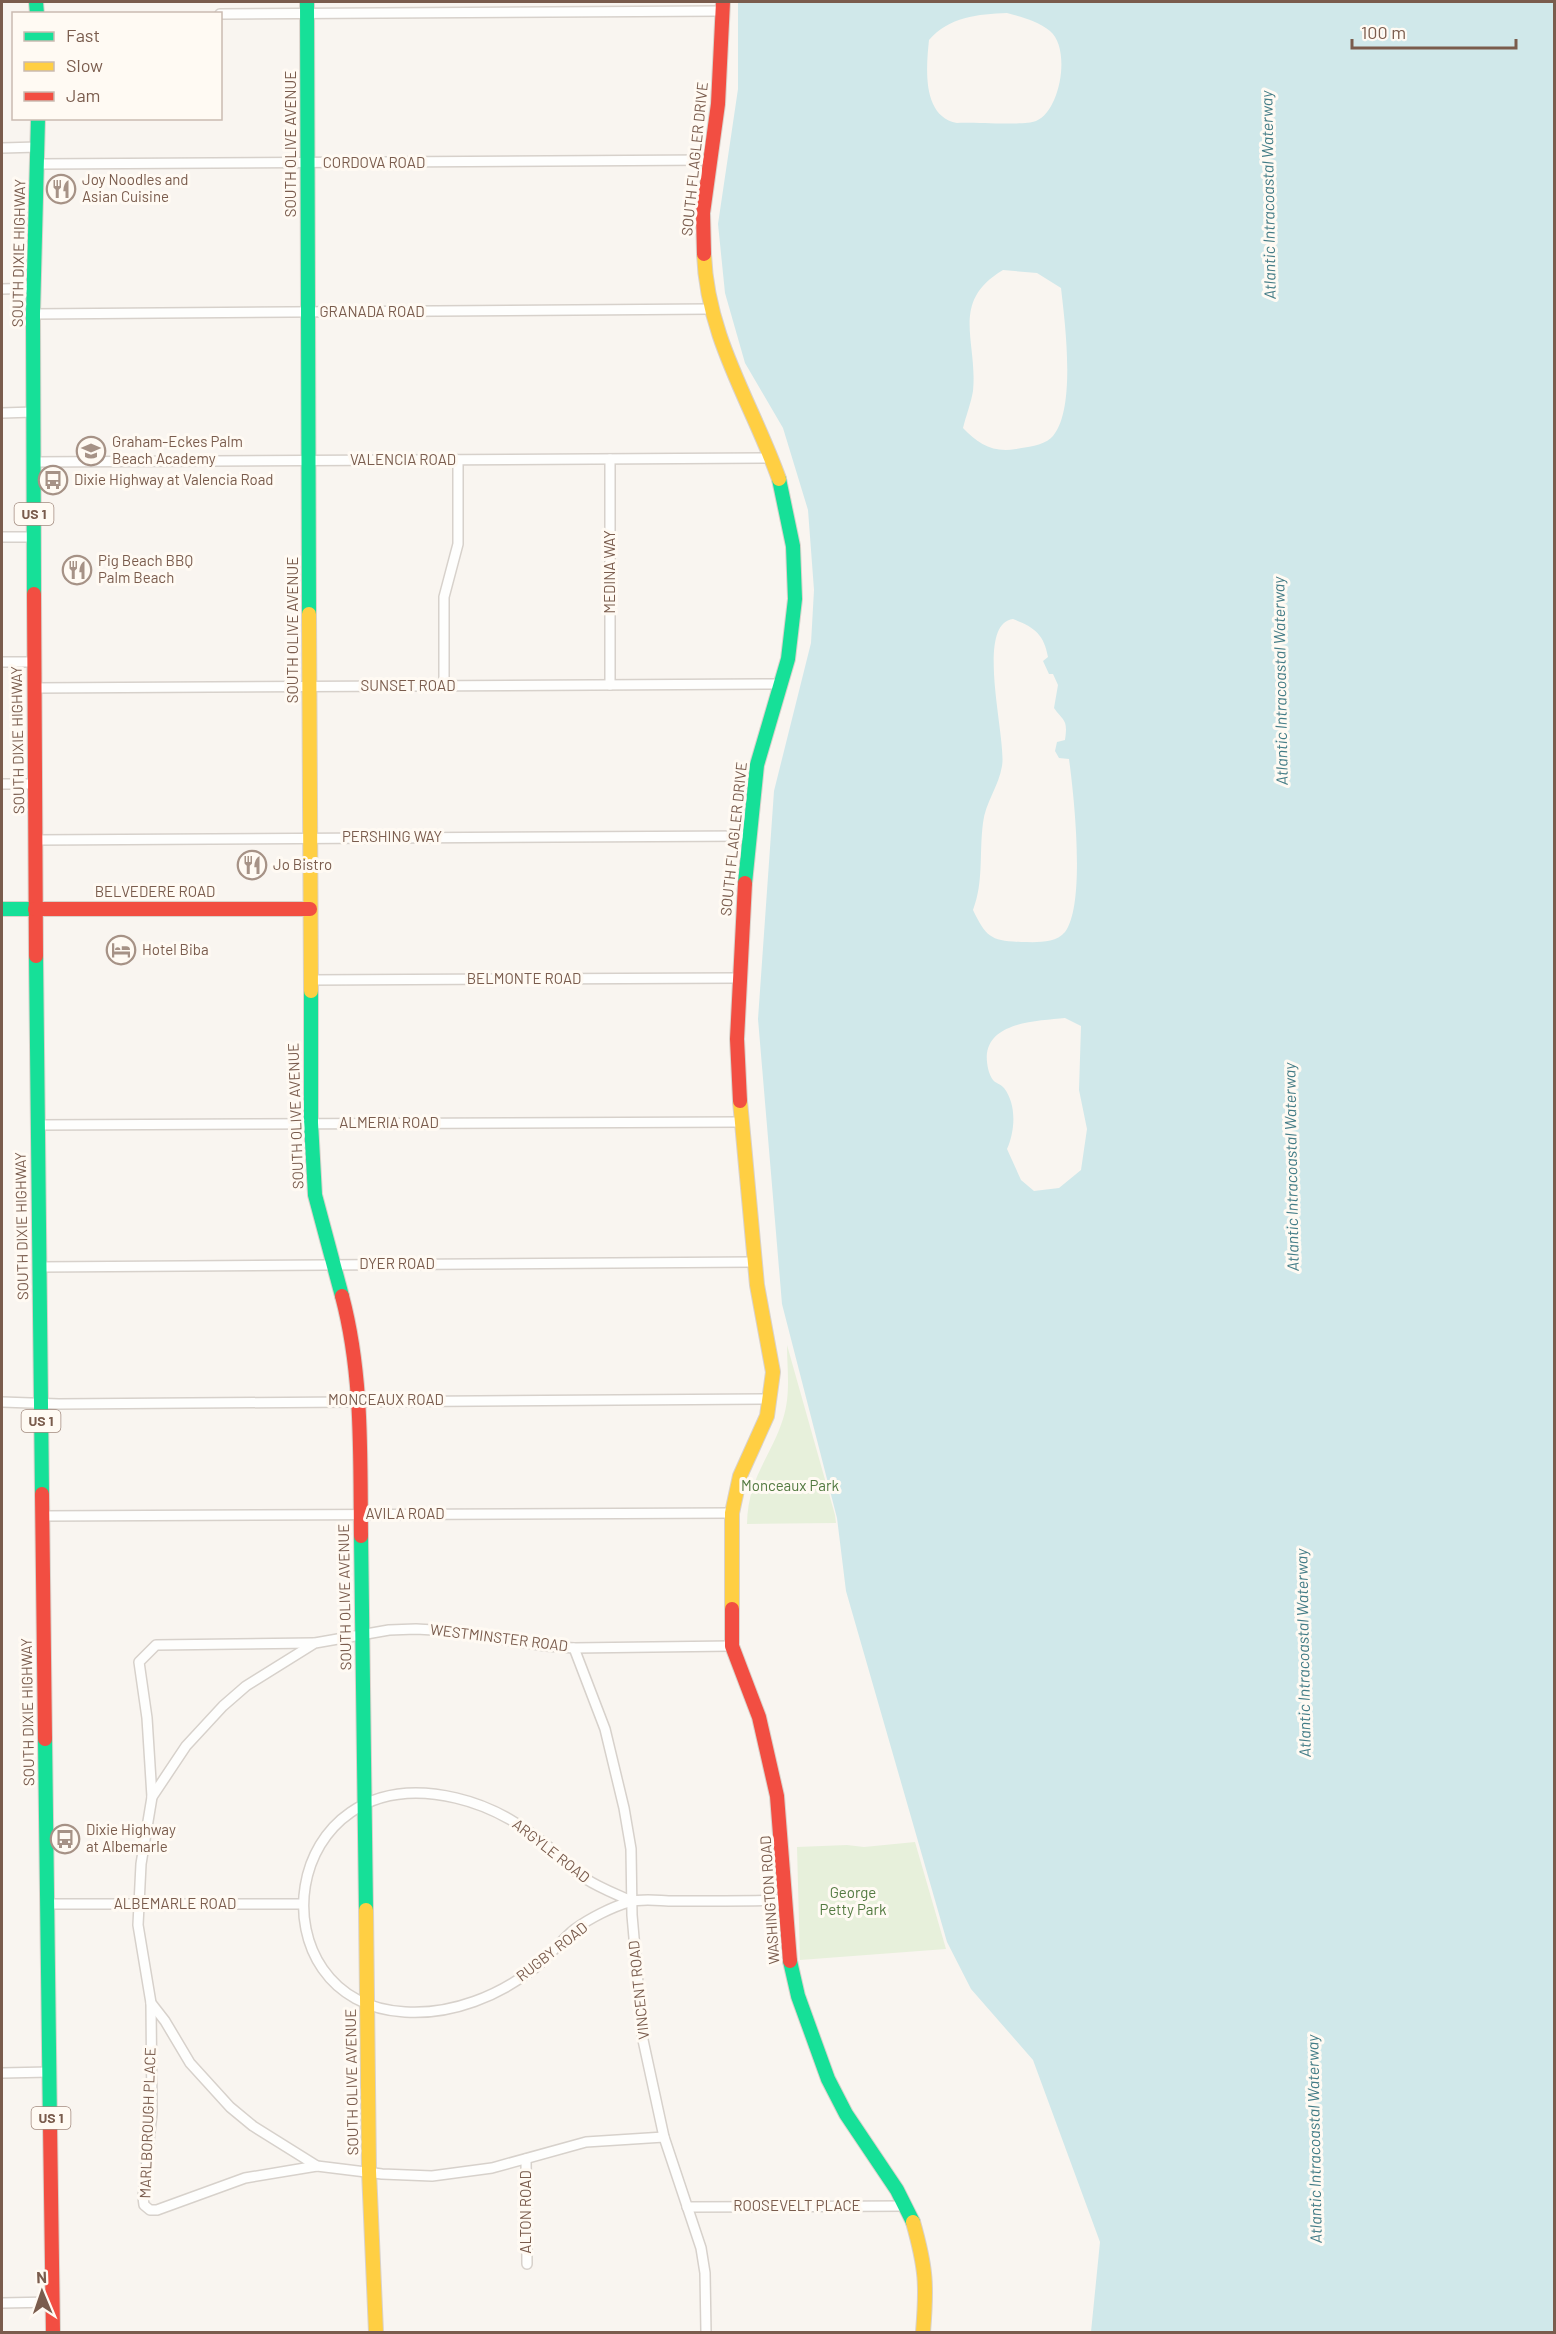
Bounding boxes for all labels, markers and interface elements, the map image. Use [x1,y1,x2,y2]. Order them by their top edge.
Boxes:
legend [12,12,222,120]
scale bar [1352,12,1516,50]
text: 100 m [1361,21,1406,43]
text: Fast [66,24,100,46]
text: Slow [66,54,103,76]
street label: SOUTH OLIVE AVENUE [281,71,299,217]
street label: SOUTH FLAGLER DRIVE [677,81,711,237]
text: Jam [66,84,100,106]
water label: Atlantic Intracoastal Waterway [1256,90,1279,300]
street label: CORDOVA ROAD [323,153,425,171]
place label: Joy Noodles and Asian Cuisine [82,170,189,205]
restaurant icon: Joy Noodles and Asian Cuisine [45,173,77,205]
street label: SOUTH DIXIE HIGHWAY [8,179,28,327]
street label: GRANADA ROAD [319,302,425,320]
place label: Graham-Eckes Palm Beach Academy [112,432,243,467]
school or university icon: Graham-Eckes Palm Beach Academy [75,435,107,467]
street label: VALENCIA ROAD [350,450,456,468]
bus stop icon: Dixie Highway at Valencia Road [37,464,69,496]
place label: Dixie Highway at Valencia Road [74,470,274,488]
road number: US 1 [15,503,54,525]
street label: MEDINA WAY [600,530,618,614]
place label: Pig Beach BBQ Palm Beach [98,551,193,586]
restaurant icon: Pig Beach BBQ Palm Beach [61,554,93,586]
street label: SOUTH OLIVE AVENUE [283,557,301,703]
water label: Atlantic Intracoastal Waterway [1268,576,1291,786]
street label: SOUTH DIXIE HIGHWAY [7,666,27,814]
street label: SUNSET ROAD [361,676,455,694]
street label: SOUTH FLAGLER DRIVE [716,761,750,917]
street label: PERSHING WAY [342,827,442,845]
restaurant icon: Jo Bistro [236,849,268,881]
place label: Jo Bistro [273,855,332,873]
street label: BELVEDERE ROAD [95,882,215,900]
hotel icon: Hotel Biba [105,934,137,966]
place label: Hotel Biba [142,940,209,958]
street label: BELMONTE ROAD [467,969,581,987]
street label: SOUTH OLIVE AVENUE [283,1042,307,1190]
water label: Atlantic Intracoastal Waterway [1279,1062,1302,1272]
street label: ALMERIA ROAD [339,1113,439,1131]
street label: SOUTH DIXIE HIGHWAY [11,1152,31,1300]
street label: DYER ROAD [359,1254,435,1272]
street label: MONCEAUX ROAD [328,1390,444,1408]
road number: US 1 [22,1410,60,1432]
park label: Monceaux Park [741,1476,839,1494]
street label: AVILA ROAD [365,1504,445,1522]
street label: SOUTH OLIVE AVENUE [334,1524,354,1670]
water label: Atlantic Intracoastal Waterway [1291,1548,1314,1758]
street label: WESTMINSTER ROAD [429,1620,569,1654]
street label: SOUTH DIXIE HIGHWAY [17,1638,37,1786]
street label: ARGYLE ROAD [509,1814,594,1886]
place label: Dixie Highway at Albemarle [86,1820,176,1855]
bus stop icon: Dixie Highway at Albemarle [49,1823,81,1855]
street label: WASHINGTON ROAD [756,1835,782,1965]
park label: George Petty Park [820,1883,887,1918]
street label: ALBEMARLE ROAD [114,1894,236,1912]
street label: RUGBY ROAD [512,1918,591,1985]
street label: VINCENT ROAD [624,1940,652,2041]
street label: SOUTH OLIVE AVENUE [341,2009,361,2155]
water label: Atlantic Intracoastal Waterway [1302,2034,1325,2244]
street label: MARLBOROUGH PLACE [135,2047,159,2199]
road number: US 1 [32,2107,70,2129]
street label: ALTON ROAD [516,2170,534,2254]
street label: ROOSEVELT PLACE [733,2196,861,2214]
north arrow [12,2262,72,2322]
text: N [36,2267,47,2286]

